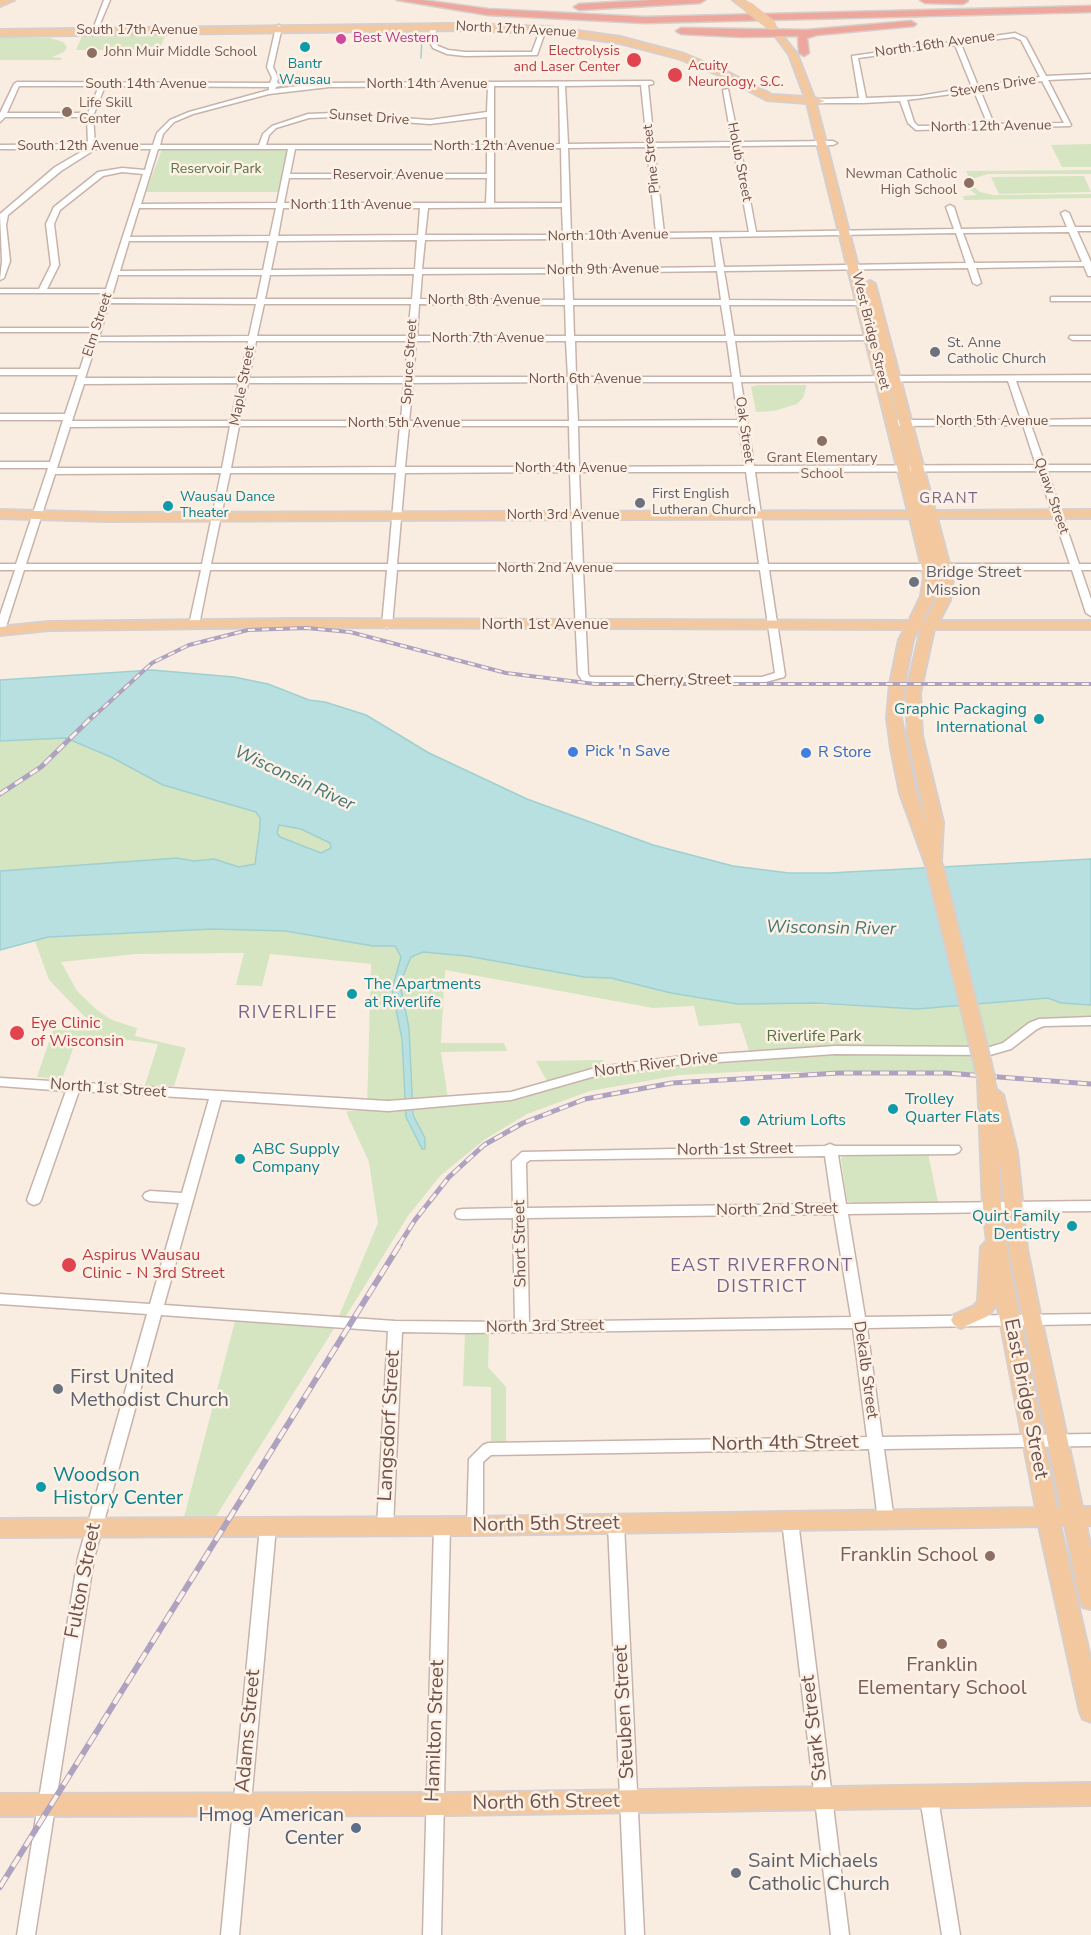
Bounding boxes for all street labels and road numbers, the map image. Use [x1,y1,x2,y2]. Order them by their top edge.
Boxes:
street label: North 17th Avenue [455,18,577,42]
street label: South 17th Avenue [76,23,198,39]
street label: North 16th Avenue [874,28,996,62]
street label: Stevens Drive [949,72,1037,102]
street label: South 14th Avenue [85,77,207,93]
street label: North 14th Avenue [367,77,487,93]
street label: Sunset Drive [328,107,410,129]
street label: North 12th Avenue [930,118,1052,136]
street label: Holub Street [723,121,755,203]
street label: Pine Street [640,124,664,194]
street label: South 12th Avenue [17,139,139,155]
street label: North 12th Avenue [434,139,554,155]
street label: Reservoir Avenue [333,168,443,184]
street label: North 11th Avenue [291,198,411,214]
street label: North 10th Avenue [547,227,669,245]
street label: North 9th Avenue [547,261,659,279]
street label: West Bridge Street [847,270,893,392]
street label: Elm Street [80,291,116,359]
street label: North 8th Avenue [428,293,540,309]
street label: Spruce Street [399,319,421,405]
street label: North 7th Avenue [432,331,544,347]
street label: Maple Street [227,345,259,427]
street label: North 6th Avenue [529,372,641,388]
street label: Oak Street [731,396,757,464]
street label: North 5th Avenue [936,414,1048,430]
street label: North 5th Avenue [348,416,460,432]
street label: Quaw Street [1030,456,1072,536]
street label: North 4th Avenue [515,461,627,477]
street label: North 3rd Avenue [507,508,619,524]
street label: North 2nd Avenue [497,561,613,577]
street label: North 1st Avenue [481,615,609,635]
street label: Cherry Street [635,671,731,691]
street label: North River Drive [593,1048,719,1082]
street label: North 1st Street [49,1075,167,1103]
street label: North 1st Street [677,1139,793,1161]
street label: North 2nd Street [716,1199,838,1221]
street label: Short Street [511,1200,531,1288]
street label: North 3rd Street [486,1316,604,1338]
street label: East Bridge Street [998,1317,1052,1481]
street label: Dekalb Street [849,1320,881,1420]
street label: Langsdorf Street [374,1350,406,1502]
street label: North 4th Street [711,1431,859,1457]
street label: North 5th Street [472,1512,620,1538]
street label: Fulton Street [61,1521,107,1641]
street label: Steuben Street [609,1644,641,1780]
street label: Hamilton Street [422,1659,450,1803]
street label: Adams Street [232,1669,266,1793]
street label: Stark Street [797,1674,833,1782]
street label: North 6th Street [472,1790,620,1816]

